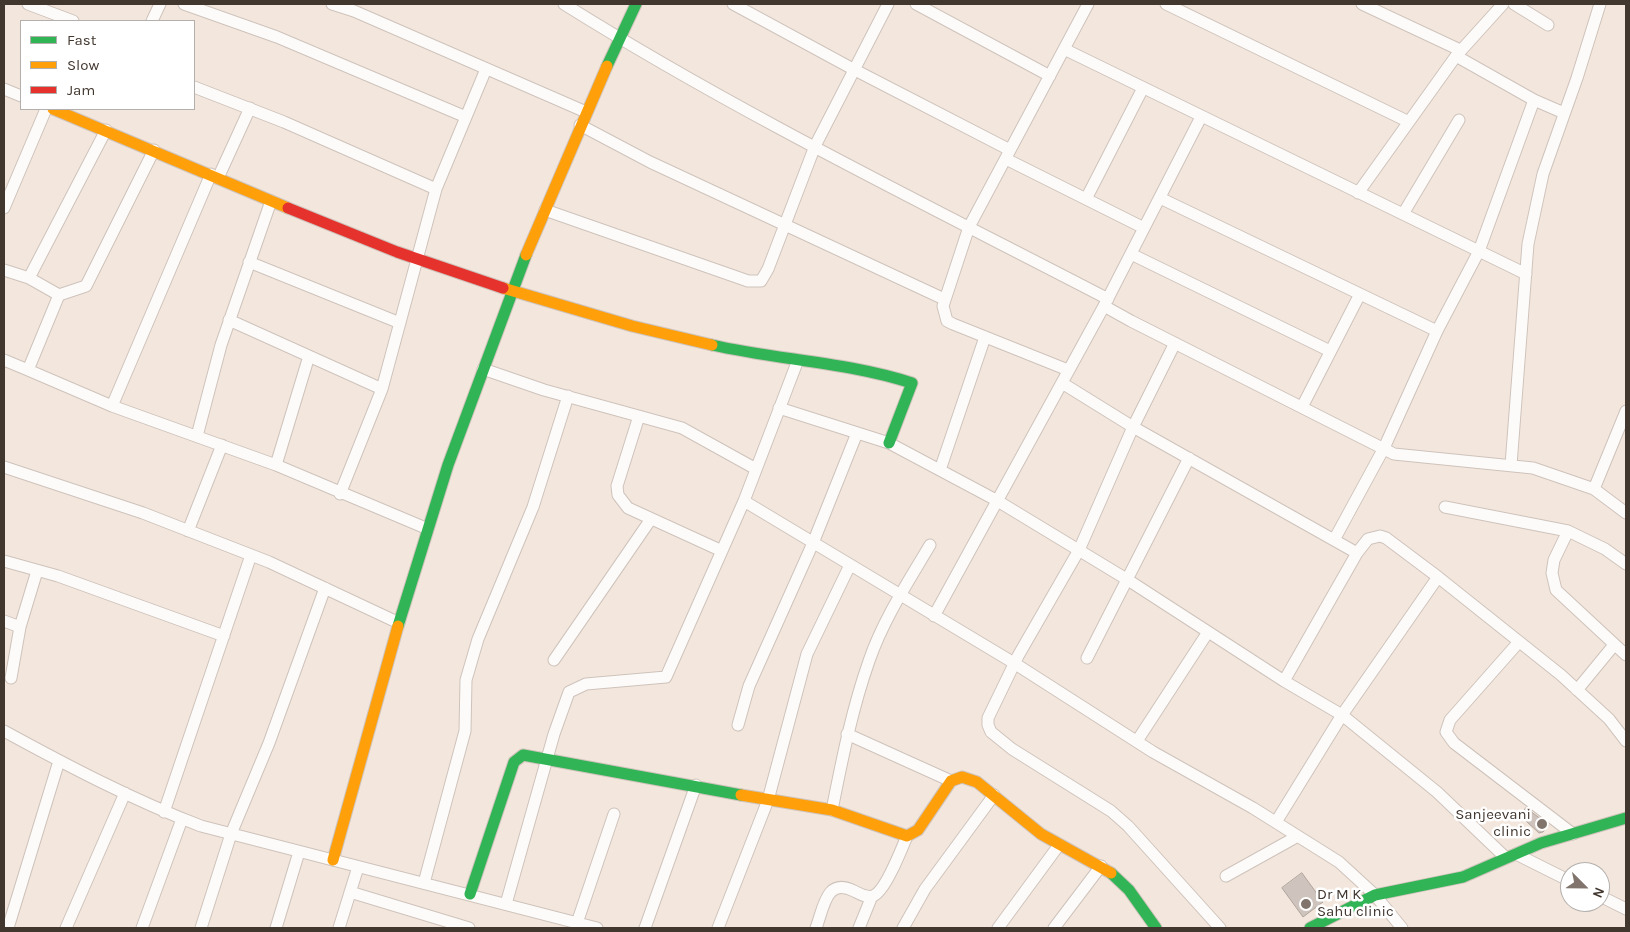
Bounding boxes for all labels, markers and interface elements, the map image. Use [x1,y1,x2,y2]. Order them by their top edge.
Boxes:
legend [20,20,195,110]
text: Fast [67,31,96,49]
text: Slow [67,56,99,74]
text: Jam [67,81,95,99]
place label: Sanjeevani clinic [1455,806,1531,841]
marker: Sanjeevani clinic [1535,817,1549,831]
north arrow [1560,862,1610,912]
text: N [1589,885,1608,901]
place label: Dr M K Sahu clinic [1317,886,1394,921]
marker: Dr M K Sahu clinic [1299,897,1313,911]

